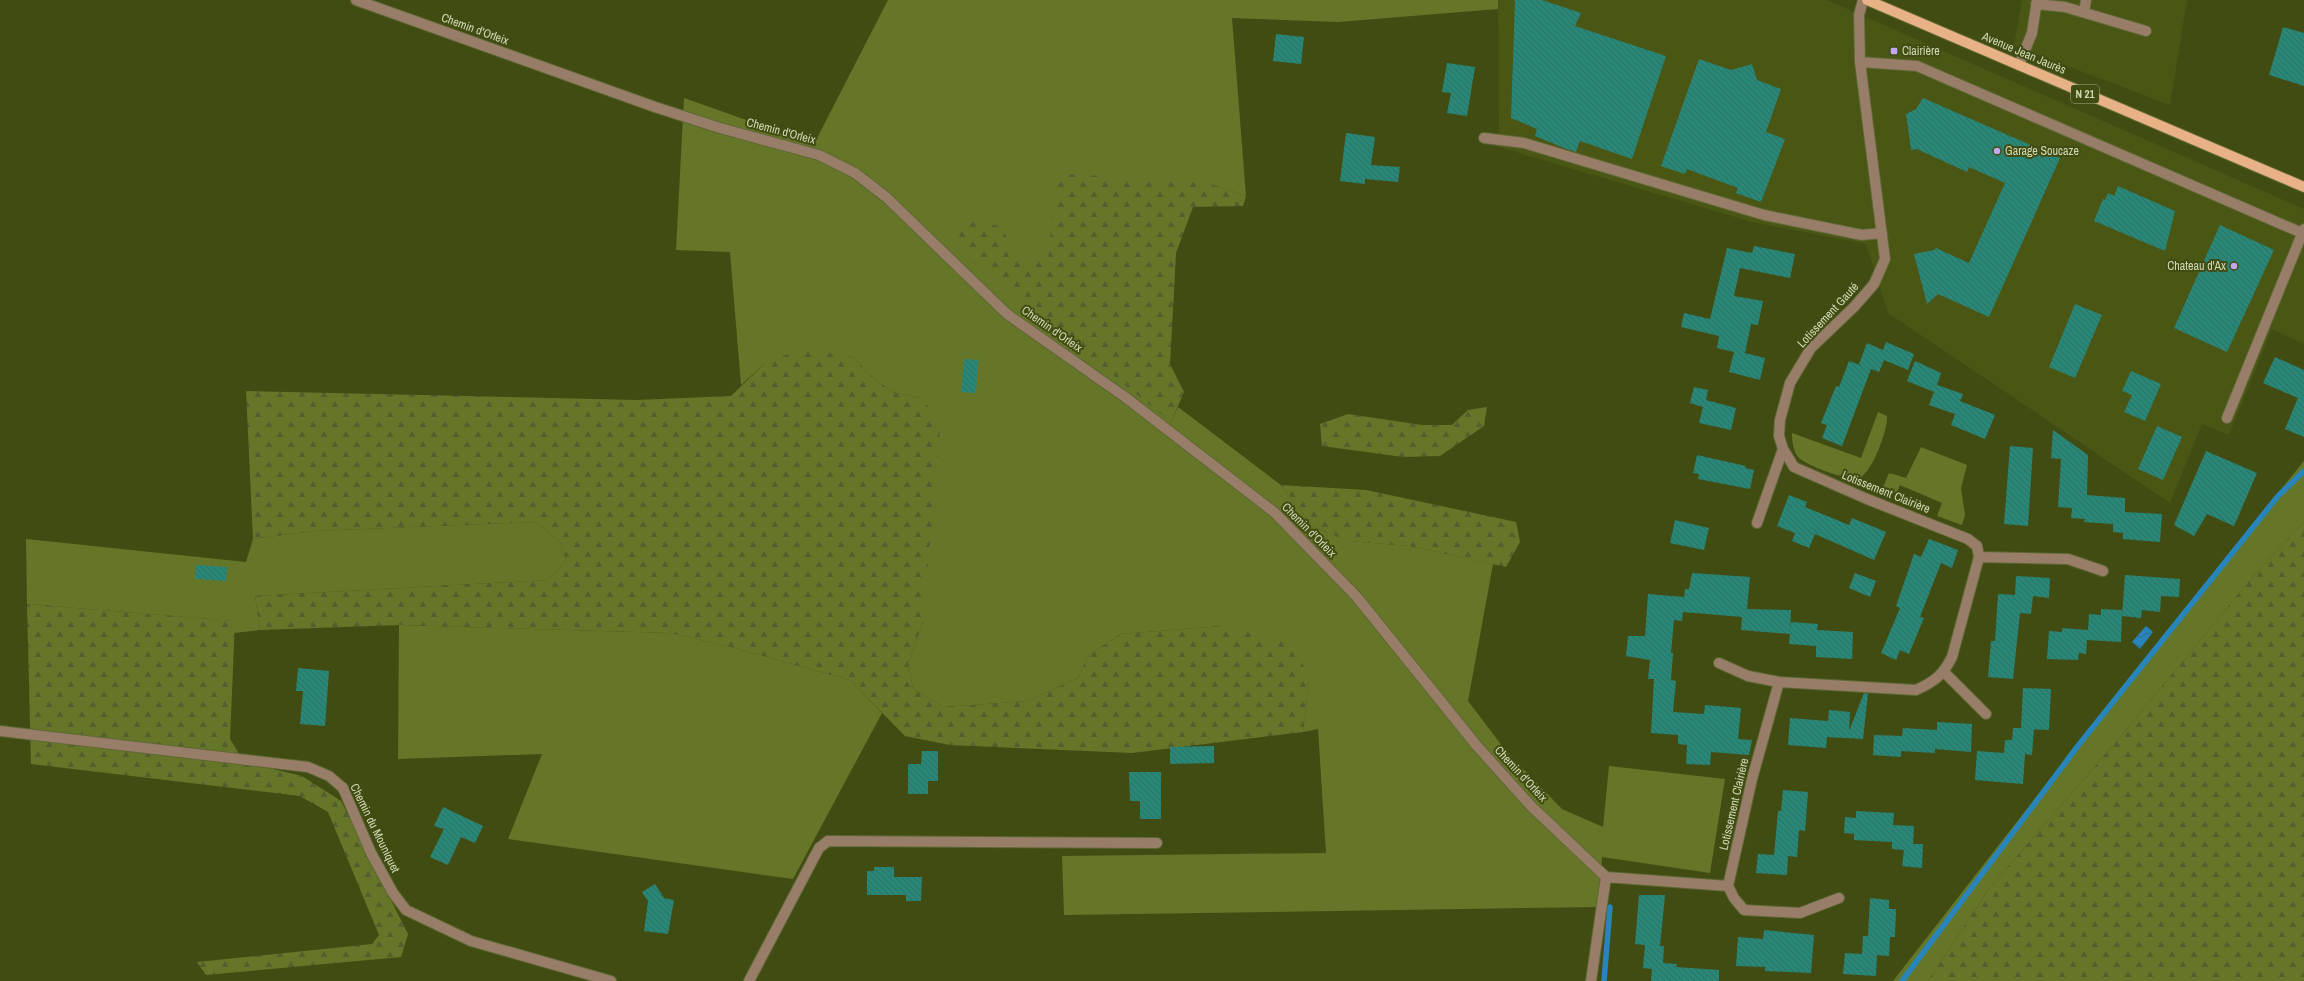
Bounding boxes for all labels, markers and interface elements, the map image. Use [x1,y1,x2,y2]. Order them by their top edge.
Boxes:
street label: Chemin d'Orleix [439,9,511,49]
street label: Avenue Jean Jaurès [1979,28,2068,78]
place label: Clairière [1902,43,1940,59]
marker: Clairière [1889,46,1899,56]
road number: N 21 [2071,85,2099,103]
street label: Chemin d'Orleix [745,114,817,148]
place label: Garage Soucaze [2005,143,2079,159]
marker: Garage Soucaze [1992,146,2002,156]
place label: Chateau d'Ax [2167,258,2226,274]
marker: Chateau d'Ax [2229,261,2239,271]
street label: Lotissement Gauté [1794,279,1862,351]
street label: Chemin d'Orleix [1018,302,1086,356]
street label: Lotissement Clairière [1839,467,1933,517]
street label: Chemin d'Orleix [1278,499,1340,561]
street label: Chemin d'Orleix [1491,743,1551,805]
street label: Lotissement Clairière [1716,756,1752,852]
street label: Chemin du Mouniquet [346,781,404,875]

